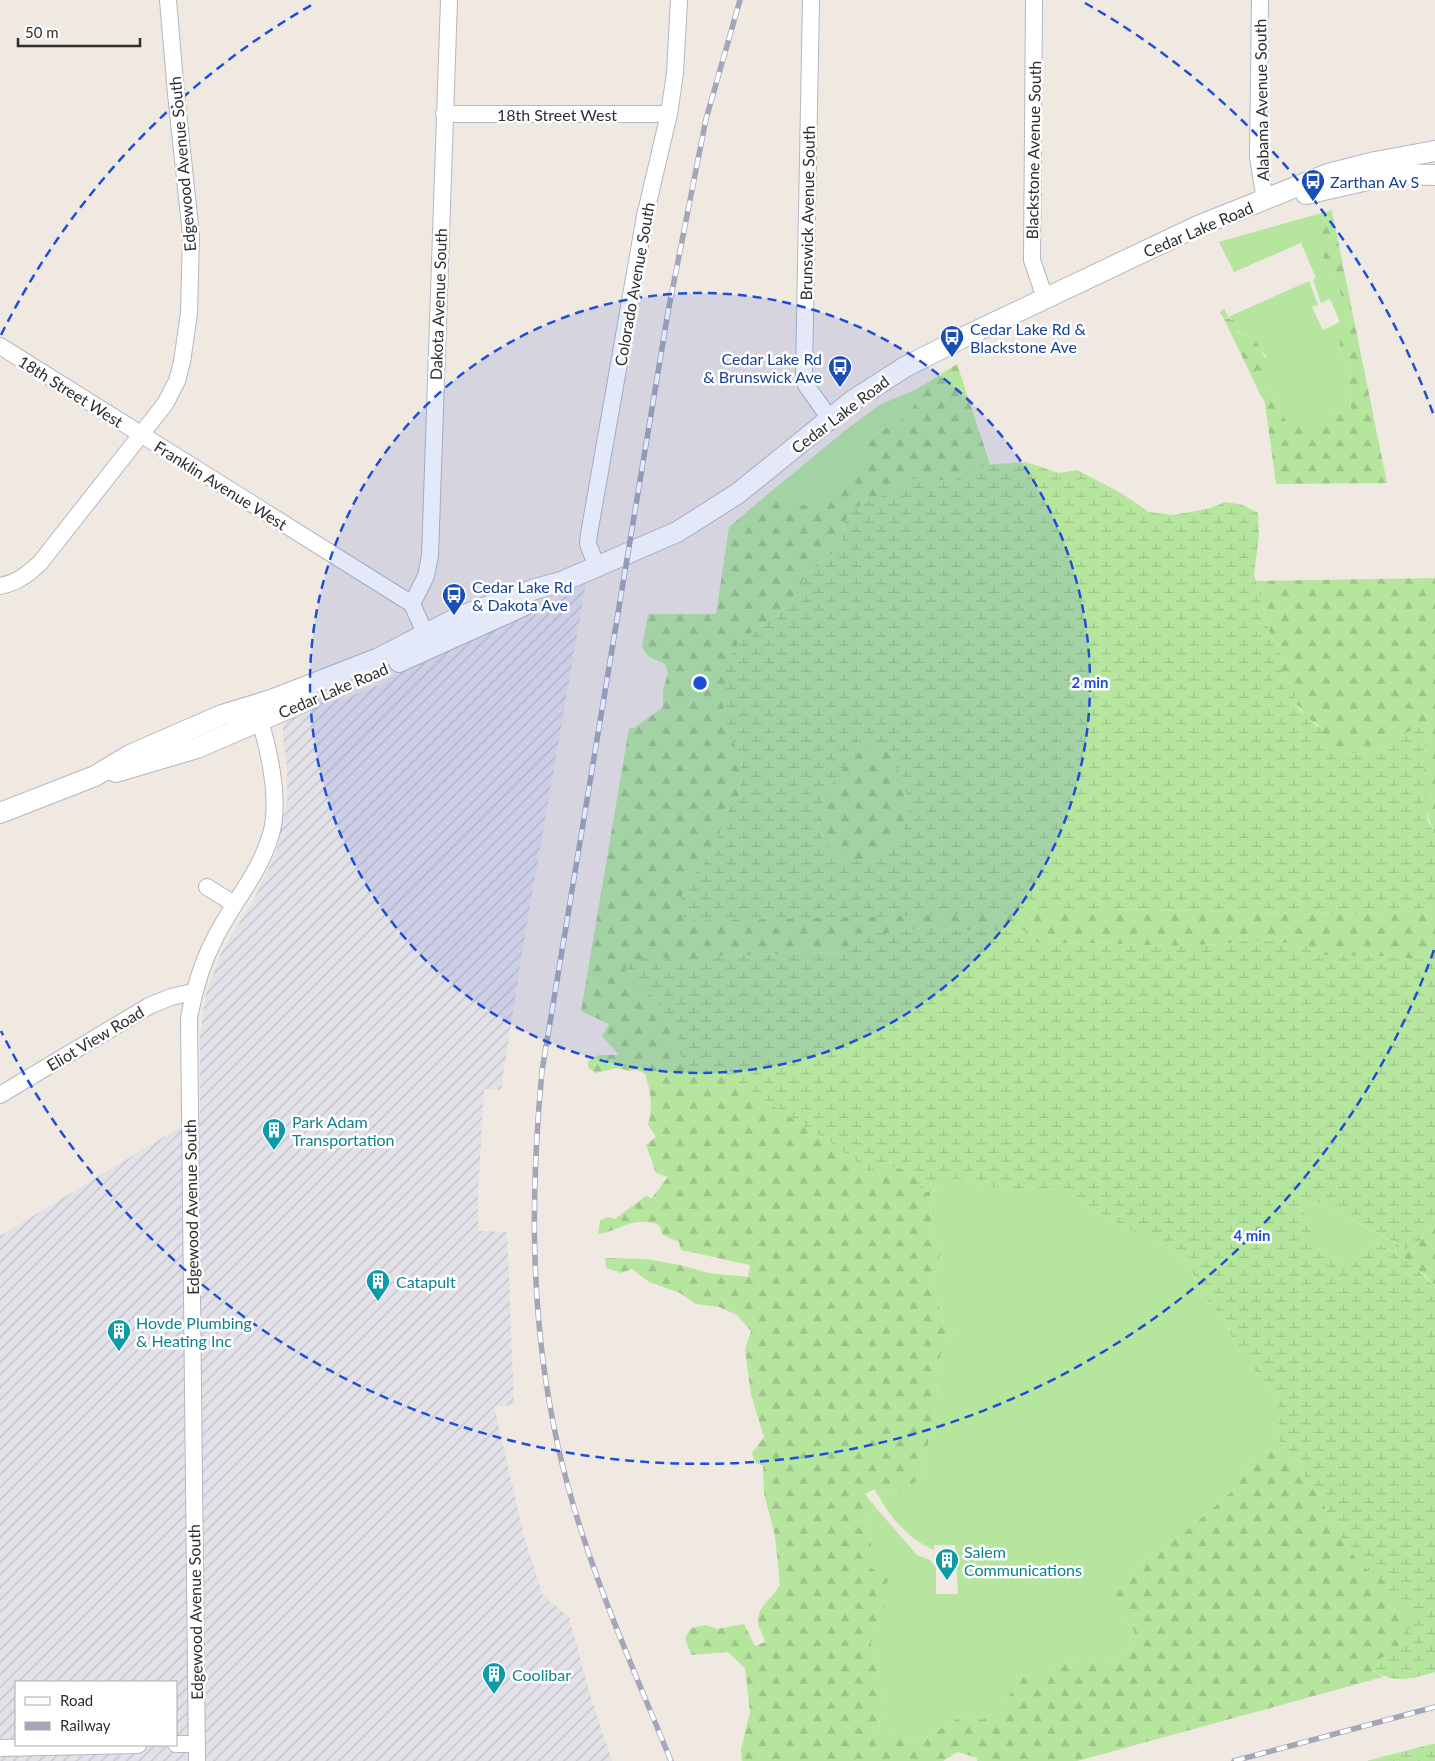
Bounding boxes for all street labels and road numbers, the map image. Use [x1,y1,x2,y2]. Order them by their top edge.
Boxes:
street label: Alabama Avenue South [1250,19,1272,181]
street label: Blackstone Avenue South [1022,61,1044,239]
street label: Edgewood Avenue South [165,76,199,252]
street label: 18th Street West [497,105,617,124]
street label: Brunswick Avenue South [796,125,818,301]
street label: Cedar Lake Road [1140,197,1256,261]
street label: Colorado Avenue South [610,201,658,367]
street label: Dakota Avenue South [426,228,450,380]
street label: 18th Street West [15,351,127,431]
street label: Cedar Lake Road [787,371,893,457]
street label: Franklin Avenue West [151,436,291,534]
street label: Cedar Lake Road [275,658,391,722]
street label: Eliot View Road [43,1002,147,1074]
street label: Edgewood Avenue South [180,1119,202,1295]
street label: Edgewood Avenue South [184,1524,206,1700]

